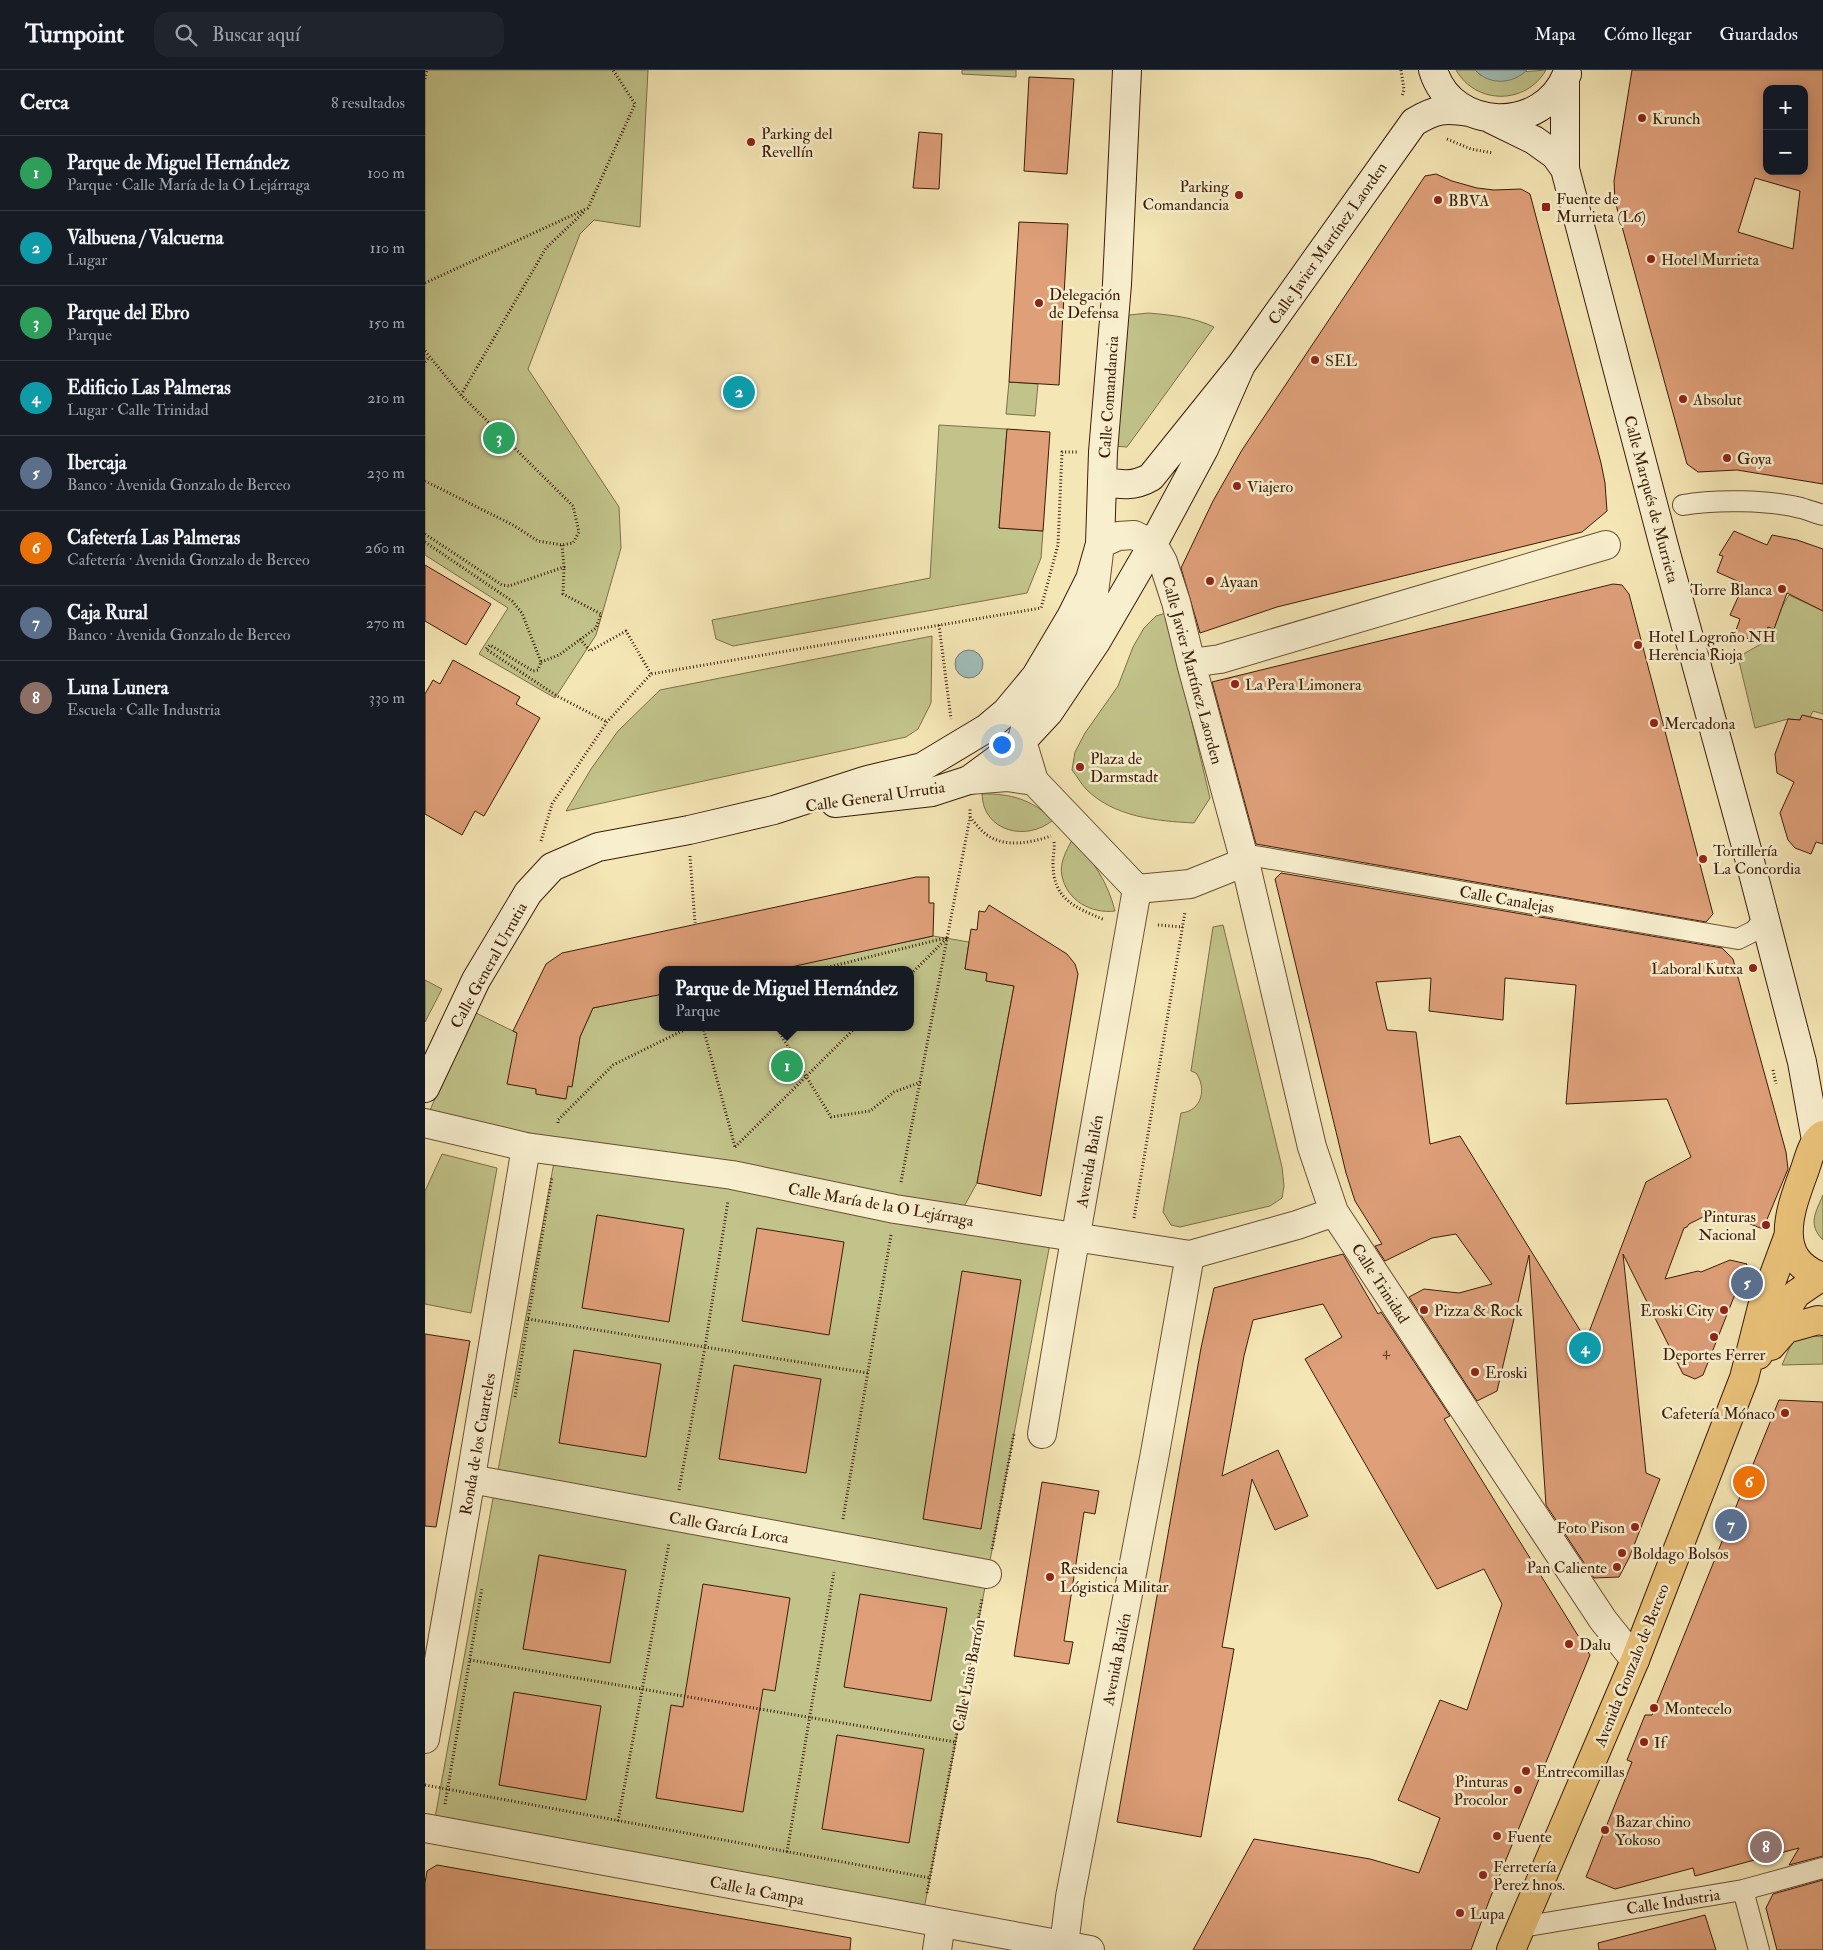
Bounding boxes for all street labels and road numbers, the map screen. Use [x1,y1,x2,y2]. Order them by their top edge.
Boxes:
street label: Calle Javier Martínez Laorden [1264,158,1392,329]
street label: Calle Comandancia [1095,335,1123,459]
street label: Calle Marqués de Murrieta [1619,413,1683,586]
street label: Calle Javier Martínez Laorden [1156,574,1227,767]
street label: Calle General Urrutia [804,777,947,817]
street label: Calle Canalejas [1458,882,1556,918]
street label: Calle General Urrutia [446,899,532,1032]
street label: Avenida Bailén [1072,1113,1108,1210]
street label: Calle María de la O Lejárraga [786,1179,976,1231]
street label: Calle Trinidad [1347,1240,1414,1327]
street label: Ronda de los Cuarteles [456,1372,500,1517]
street label: Calle García Lorca [667,1508,791,1548]
street label: Avenida Gonzalo de Berceo [1590,1581,1674,1751]
street label: Avenida Bailén [1098,1611,1136,1708]
street label: Calle Luis Barrón [948,1617,990,1733]
street label: Calle la Campa [708,1872,806,1911]
street label: Calle Industria [1625,1885,1722,1919]

